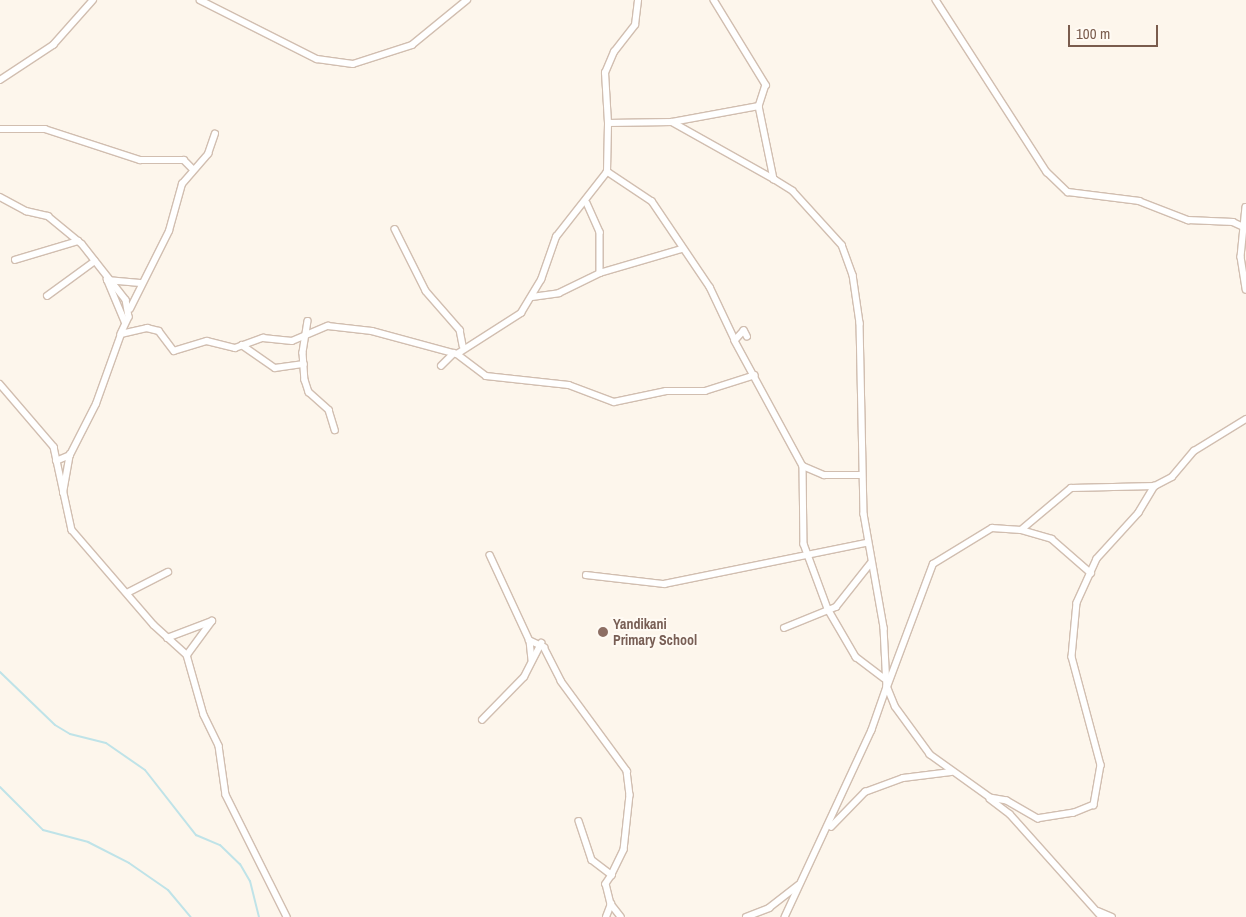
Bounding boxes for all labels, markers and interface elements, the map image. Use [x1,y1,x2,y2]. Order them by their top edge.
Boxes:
scale bar [1071,15,1161,47]
text: 100 m [1076,23,1110,44]
place label: Yandikani Primary School [613,616,697,648]
marker: Yandikani Primary School [597,626,609,638]

